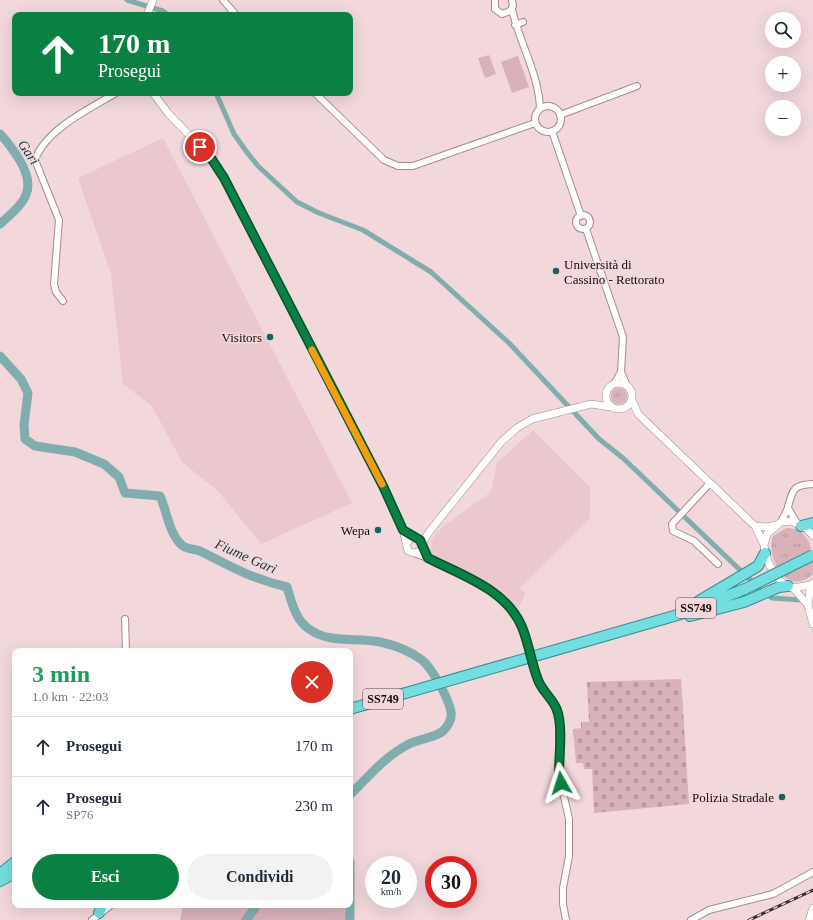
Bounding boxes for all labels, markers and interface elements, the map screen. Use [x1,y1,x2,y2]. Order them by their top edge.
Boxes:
map controls [765,12,801,136]
button: search [765,12,801,48]
icon: ahead [32,28,84,80]
text: 170 m [98,28,170,59]
button: + [765,56,801,92]
text: Prosegui [98,61,161,81]
button: − [765,100,801,136]
pin [183,130,217,164]
icon: arrive [189,136,211,158]
water label: Gari [15,137,42,168]
place label: Università di Cassino - Rettorato [564,257,664,287]
marker: Università di Cassino - Rettorato [551,266,561,276]
place label: Visitors [222,330,262,345]
marker: Visitors [265,332,275,342]
place label: Wepa [341,523,370,538]
marker: Wepa [373,525,383,535]
water label: Fiume Gari [212,536,279,577]
road number: SS749 [676,598,716,618]
text: 3 min [32,661,90,687]
button: close [291,661,333,703]
text: 1.0 km · 22:03 [32,689,109,704]
road number: SS749 [363,689,403,709]
icon: ahead [32,736,54,758]
text: Prosegui [66,738,122,754]
text: 170 m [295,738,333,754]
position arrow [540,762,582,804]
text: Prosegui [66,790,122,806]
place label: Polizia Stradale [692,790,774,805]
marker: Polizia Stradale [777,792,787,802]
icon: ahead [32,796,54,818]
text: 230 m [295,798,333,814]
text: SP76 [66,807,93,822]
button: Esci [32,854,179,900]
button: Condividi [187,854,333,900]
speed limit sign: 30 [425,856,477,908]
text: 20 [381,866,401,888]
text: km/h [381,886,401,897]

